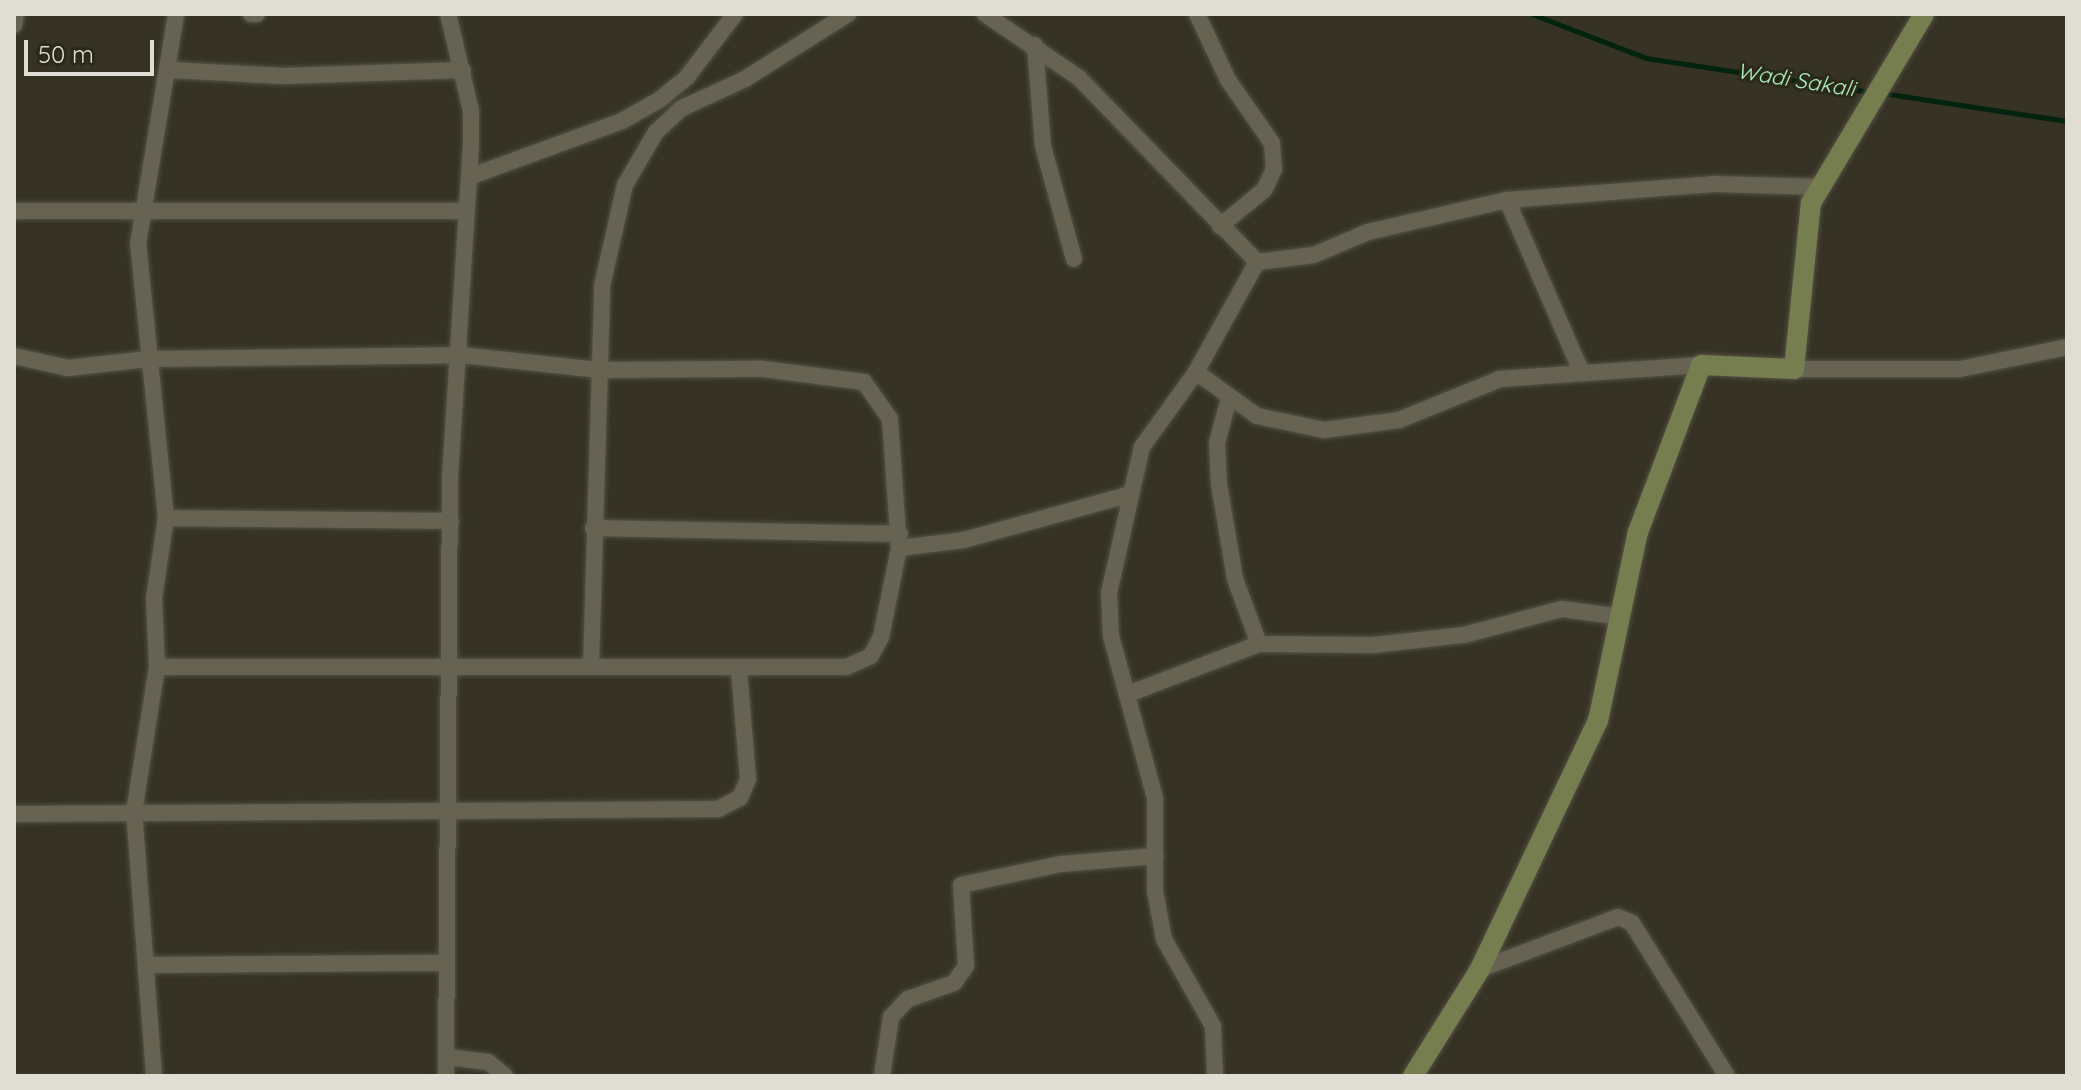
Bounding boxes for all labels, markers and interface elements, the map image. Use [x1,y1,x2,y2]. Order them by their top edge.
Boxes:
scale bar [28,24,158,74]
text: 50 m [38,39,94,69]
water label: Wadi Sakali [1735,58,1857,102]

